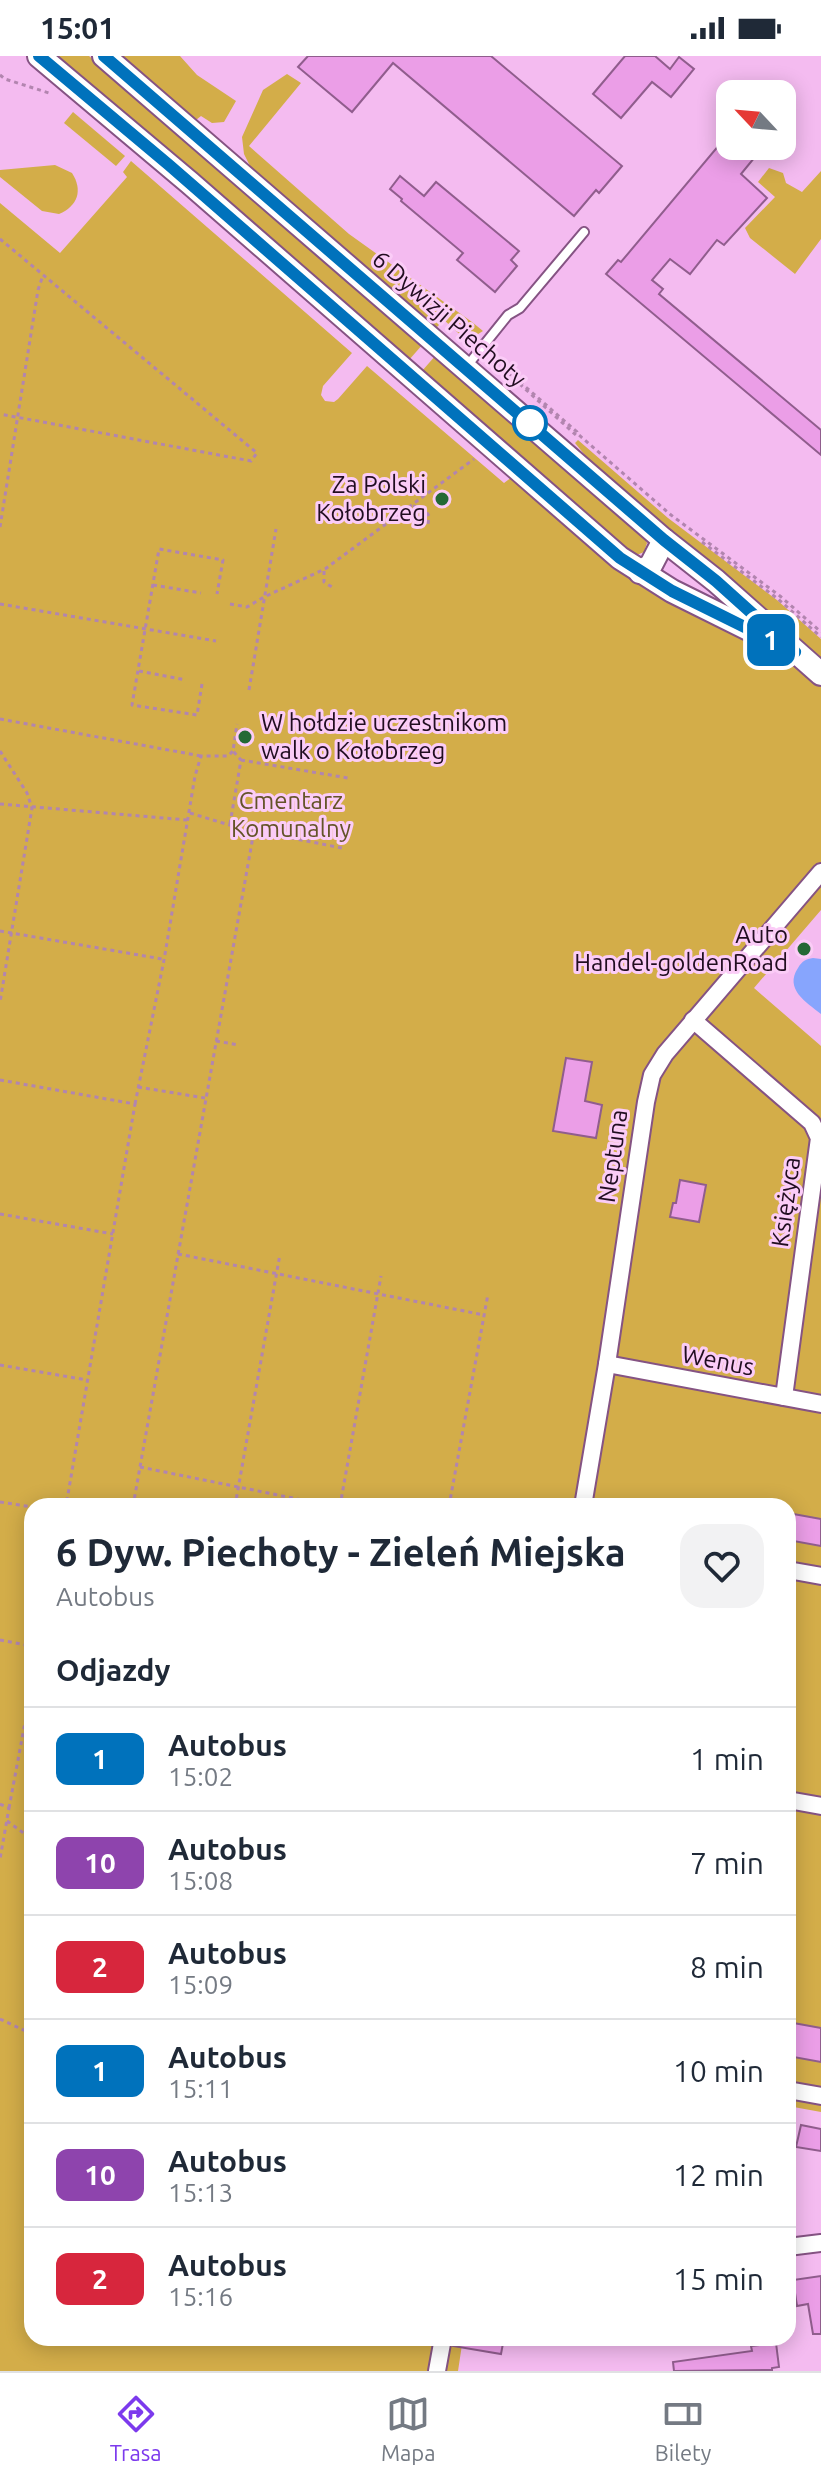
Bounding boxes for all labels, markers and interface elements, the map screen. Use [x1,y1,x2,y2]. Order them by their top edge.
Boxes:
text: 15:01 [40,11,115,45]
north arrow [716,80,796,160]
map controls [716,80,796,160]
street label: 6 Dywizji Piechoty [367,245,532,393]
unlabelled marker [513,406,547,440]
place label: Za Polski Kołobrzeg [316,471,426,526]
marker: Za Polski Kołobrzeg [433,490,451,508]
line badge: 1 [745,614,797,666]
text: 1 [763,624,779,655]
place label: W hołdzie uczestnikom walk o Kołobrzeg [261,709,507,764]
marker: W hołdzie uczestnikom walk o Kołobrzeg [236,728,254,746]
park label: Cmentarz Komunalny [231,787,352,842]
place label: Auto Handel-goldenRoad [574,921,788,976]
marker: Auto Handel-goldenRoad [795,940,813,958]
street label: Neptuna [593,1108,632,1204]
street label: Księżyca [766,1155,805,1249]
street label: Wenus [680,1340,756,1381]
button: heart [680,1524,764,1608]
text: 6 Dyw. Piechoty - Zieleń Miejska [56,1531,626,1573]
text: Autobus [56,1582,154,1611]
text: Odjazdy [56,1653,170,1687]
text: Autobus [168,1728,287,1762]
text: 1 min [690,1742,764,1776]
text: 1 [92,1743,108,1774]
text: 15:02 [168,1762,233,1791]
text: Autobus [168,1832,287,1866]
text: 7 min [690,1846,764,1880]
text: 10 [84,1847,116,1878]
text: 15:08 [168,1866,233,1895]
text: Autobus [168,1936,287,1970]
text: 8 min [690,1950,764,1984]
text: 2 [92,1951,108,1982]
text: 15:09 [168,1970,233,1999]
text: Autobus [168,2040,287,2074]
text: 10 min [673,2054,764,2088]
text: 1 [92,2055,108,2086]
text: 15:11 [168,2074,233,2103]
text: Autobus [168,2144,287,2178]
text: 12 min [673,2158,764,2192]
text: 10 [84,2159,116,2190]
text: 15:13 [168,2178,233,2207]
text: Autobus [168,2248,287,2282]
text: 15 min [673,2262,764,2296]
text: 2 [92,2263,108,2294]
text: 15:16 [168,2282,233,2311]
tab: Trasa [110,2392,162,2465]
tab: Mapa [381,2392,436,2465]
tab: Bilety [655,2392,711,2465]

